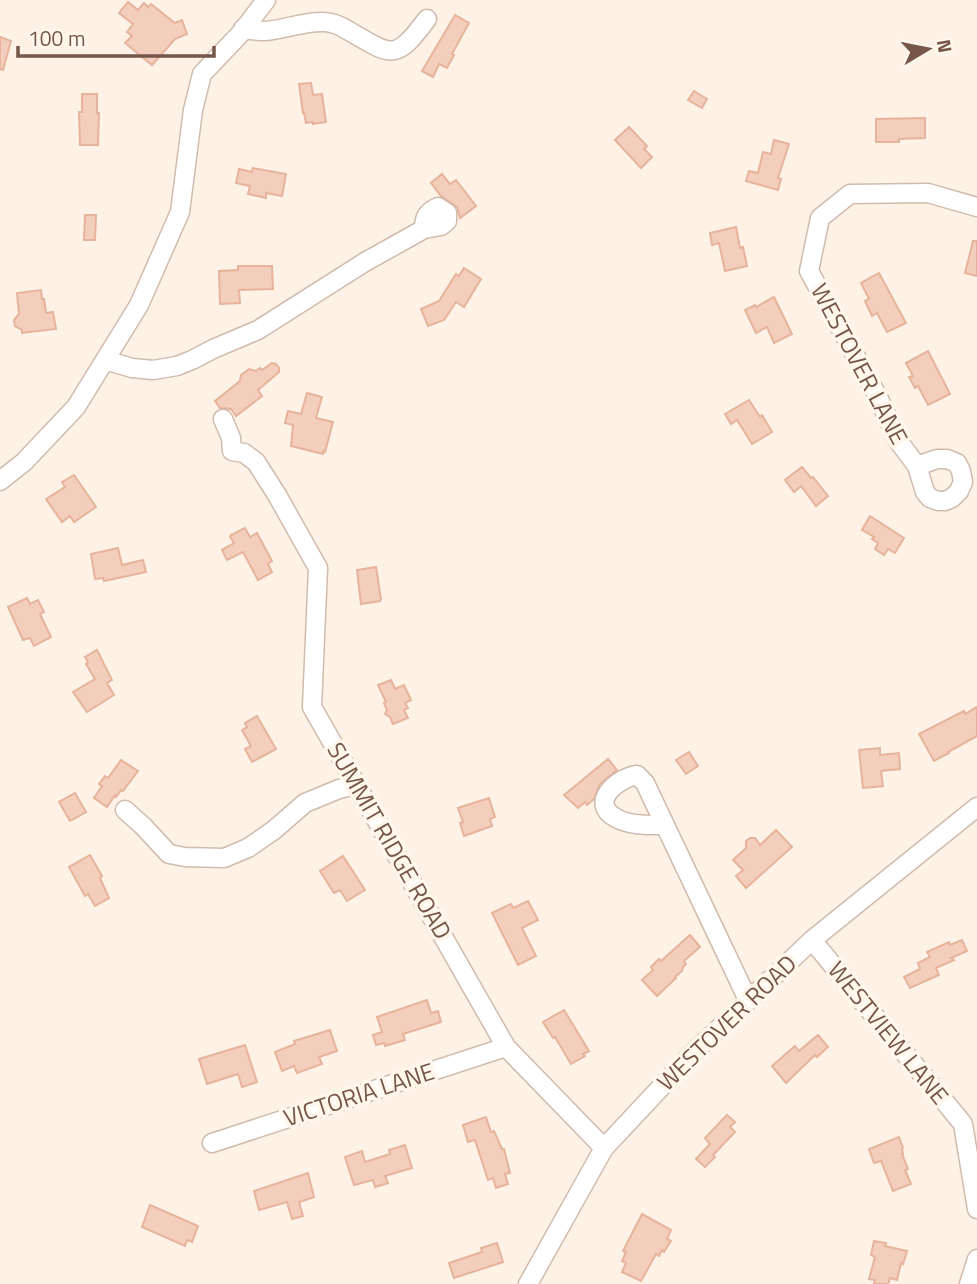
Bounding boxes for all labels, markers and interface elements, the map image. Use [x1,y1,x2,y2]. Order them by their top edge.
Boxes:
scale bar [18,14,214,58]
north arrow [893,14,963,84]
text: 100 m [28,22,85,54]
text: N [930,37,961,55]
street label: WESTOVER LANE [802,277,918,450]
street label: SUMMIT RIDGE ROAD [319,735,461,946]
street label: WESTOVER ROAD [648,946,804,1099]
street label: WESTVIEW LANE [820,953,958,1112]
street label: VICTORIA LANE [279,1053,439,1135]

